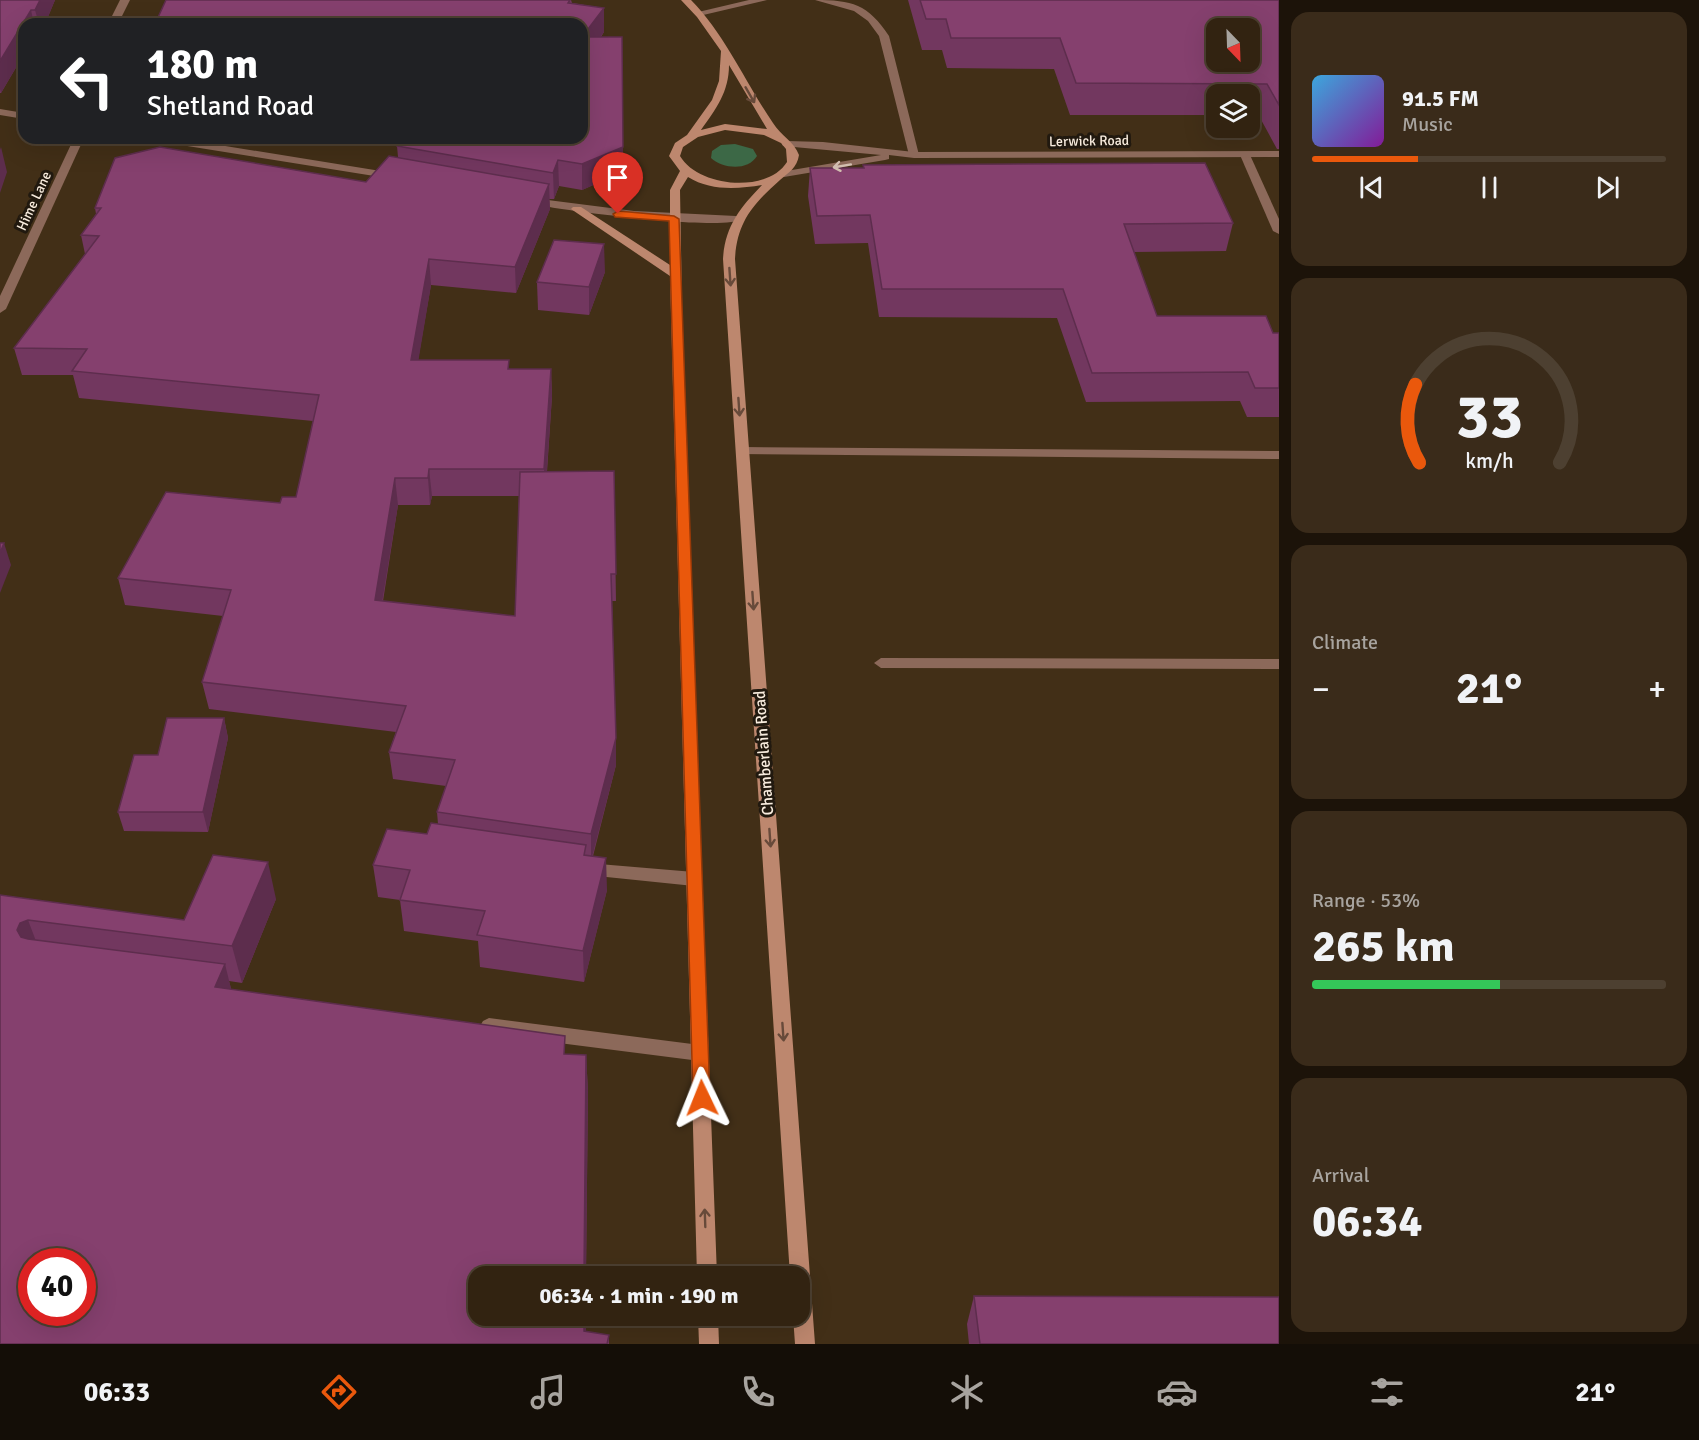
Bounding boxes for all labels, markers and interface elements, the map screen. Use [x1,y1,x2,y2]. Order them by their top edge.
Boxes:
north arrow [1206,18,1260,72]
map controls [1206,18,1260,138]
text: 180 m [147,39,258,90]
icon: left [48,42,126,120]
button: layers [1206,84,1260,138]
text: 91.5 FM [1402,85,1479,112]
one-way arrow [744,86,756,103]
text: Shetland Road [147,90,314,123]
text: Music [1402,112,1453,137]
street label: Lerwick Road [1049,132,1129,150]
pin [592,152,643,214]
icon: arrive [601,161,634,194]
one-way arrow [833,161,853,172]
street label: Hime Lane [13,169,55,233]
icon: previous [1355,171,1388,204]
icon: pause [1473,171,1506,204]
icon: next [1591,171,1624,204]
one-way arrow [724,266,735,286]
text: 33 [1455,378,1523,455]
one-way arrow [734,396,745,416]
text: km/h [1465,448,1513,474]
one-way arrow [748,591,759,611]
text: Climate [1312,630,1378,655]
text: 21° [1456,661,1522,716]
text: − [1312,669,1330,710]
text: + [1648,669,1666,710]
street label: Chamberlain Road [750,690,778,816]
one-way arrow [764,827,775,847]
text: Range · 53% [1312,888,1420,913]
text: 265 km [1312,919,1455,974]
one-way arrow [778,1022,789,1042]
position arrow [670,1066,734,1130]
text: Arrival [1312,1163,1370,1188]
text: 06:34 [1312,1194,1422,1249]
one-way arrow [700,1209,711,1229]
speed limit sign: 40 [18,1248,96,1326]
text: 06:34 · 1 min · 190 m [539,1282,739,1309]
icon: directions [318,1371,360,1413]
icon: music [527,1371,569,1413]
icon: phone [737,1371,779,1413]
icon: climate [946,1371,988,1413]
icon: car [1156,1371,1198,1413]
icon: filters [1366,1371,1408,1413]
text: 06:33 [84,1376,150,1409]
text: 21° [1575,1376,1615,1409]

